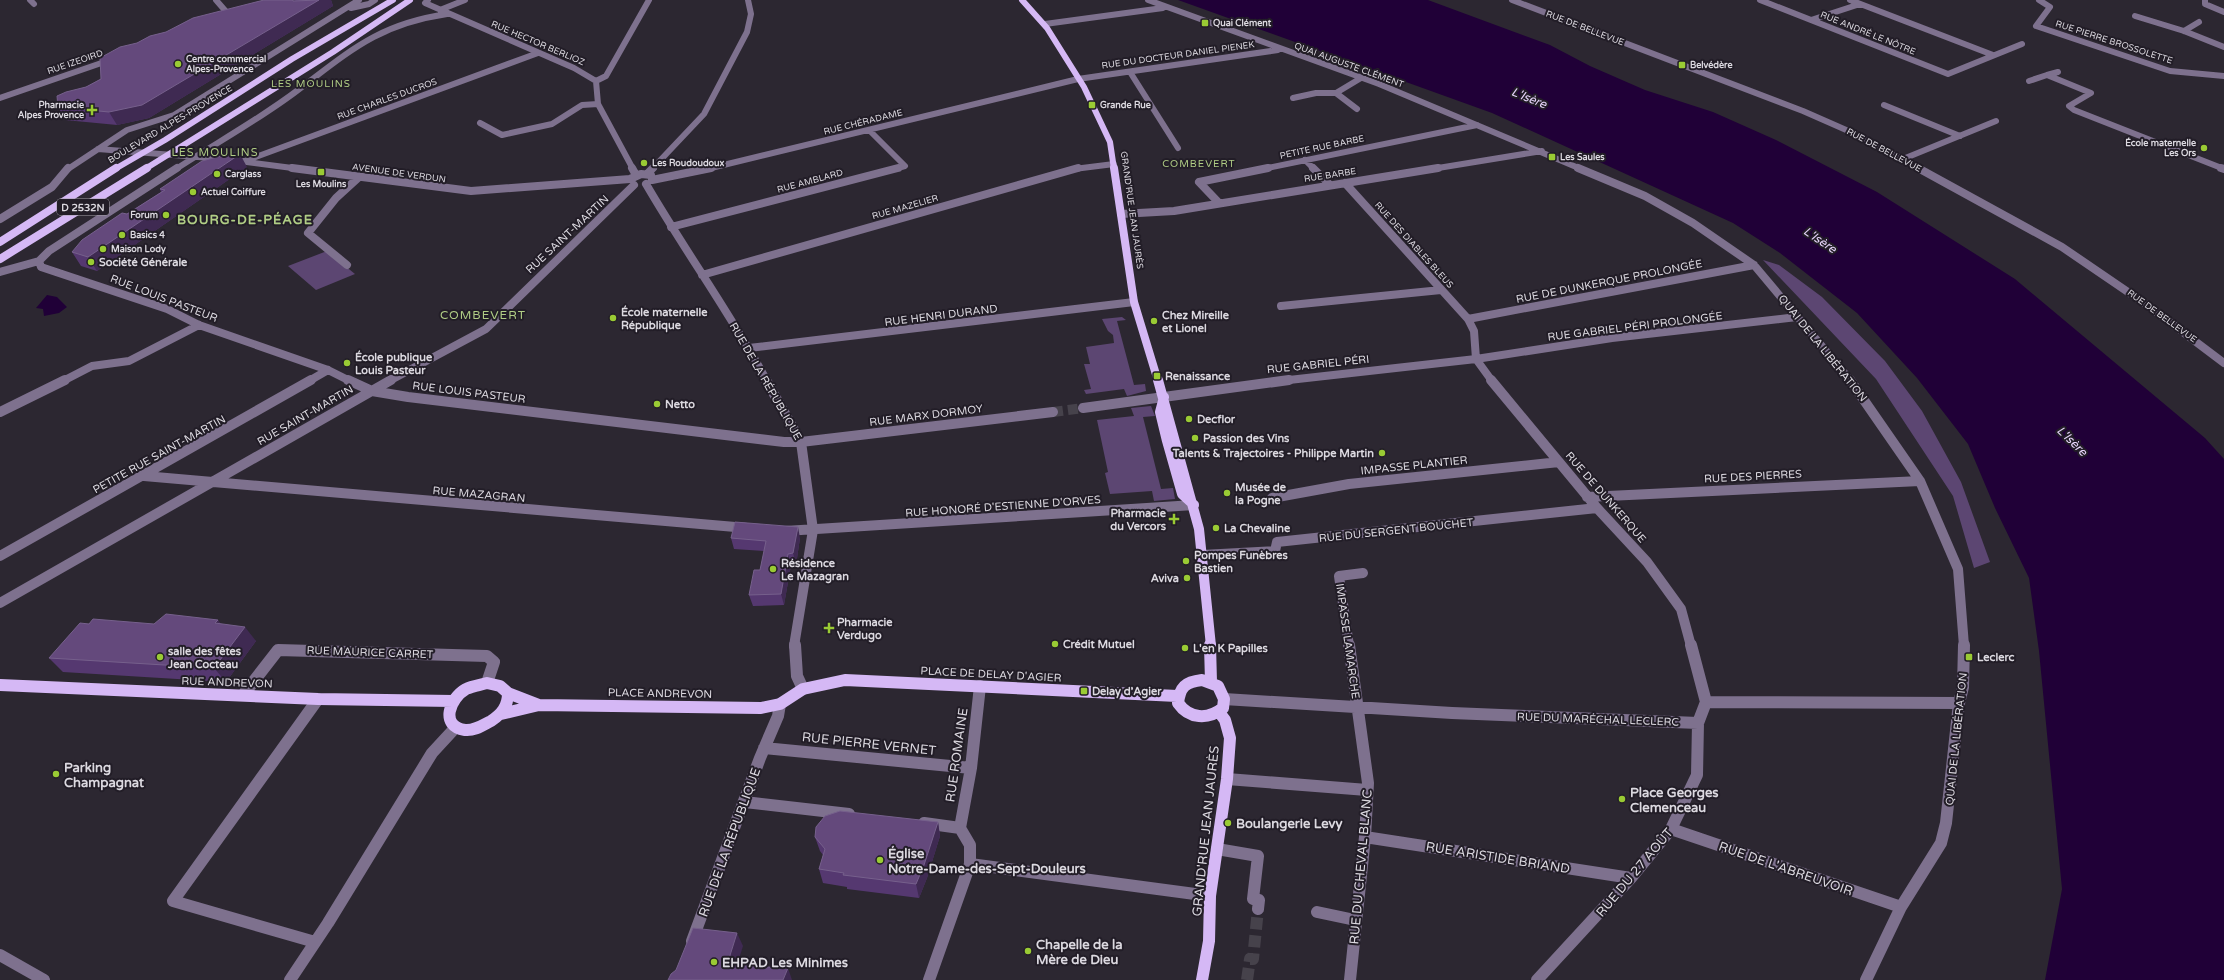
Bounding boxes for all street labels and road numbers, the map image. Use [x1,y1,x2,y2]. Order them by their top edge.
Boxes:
street label: RUE DE BELLEVUE [1544,8,1626,49]
street label: RUE ANDRÉ LE NÔTRE [1819,8,1918,58]
street label: RUE PIERRE BROSSOLETTE [2054,18,2174,67]
street label: RUE HECTOR BERLIOZ [489,19,586,68]
street label: RUE DU DOCTEUR DANIEL PIENEK [1101,39,1255,72]
street label: QUAI AUGUSTE CLÉMENT [1293,40,1406,91]
street label: RUE IZEOIRD [46,48,105,77]
street label: RUE CHARLES DUCROS [336,76,439,123]
street label: BOULEVARD ALPES-PROVENCE [106,83,235,166]
street label: RUE CHÉRADAME [822,106,904,138]
street label: RUE DE BELLEVUE [1845,126,1923,175]
street label: PETITE RUE BARBE [1279,133,1366,162]
street label: GRAND'RUE JEAN JAURÈS [1118,150,1146,270]
street label: AVENUE DE VERDUN [351,161,446,186]
street label: RUE BARBE [1303,166,1357,185]
street label: RUE AMBLARD [776,167,845,196]
street label: RUE SAINT-MARTIN [523,193,612,276]
street label: RUE MAZELIER [871,193,939,222]
road number: D 2532N [57,199,109,215]
street label: RUE DES DIABLES BLEUS [1372,200,1456,291]
street label: RUE DE DUNKERQUE PROLONGÉE [1515,256,1703,306]
street label: RUE LOUIS PASTEUR [108,272,219,325]
street label: RUE DE BELLEVUE [2125,288,2199,345]
street label: QUAI DE LA LIBÉRATION [1776,292,1870,404]
street label: RUE HENRI DURAND [884,302,998,329]
street label: RUE GABRIEL PÉRI PROLONGÉE [1547,308,1723,344]
street label: RUE DE LA RÉPUBLIQUE [727,320,805,442]
street label: RUE GABRIEL PÉRI [1266,352,1370,376]
street label: RUE LOUIS PASTEUR [412,379,526,406]
street label: RUE SAINT-MARTIN [255,383,356,448]
street label: RUE MARX DORMOY [869,402,984,429]
street label: PETITE RUE SAINT-MARTIN [91,412,228,496]
street label: RUE DE DUNKERQUE [1563,449,1649,545]
street label: IMPASSE PLANTIER [1360,453,1468,478]
street label: RUE DES PIERRES [1704,467,1803,486]
street label: RUE MAZAGRAN [432,484,526,505]
street label: RUE HONORÉ D'ESTIENNE D'ORVES [905,492,1102,520]
street label: RUE DU SERGENT BOUCHET [1318,516,1474,545]
street label: IMPASSE LAMARCHE [1333,583,1362,700]
street label: RUE MAURICE CARRET [306,644,434,661]
street label: PLACE DE DELAY D'AGIER [920,664,1062,685]
street label: QUAI DE LA LIBÉRATION [1942,672,1970,806]
street label: RUE ANDREVON [181,674,273,691]
street label: PLACE ANDREVON [608,686,712,701]
street label: RUE ROMAINE [942,707,972,803]
street label: RUE DU MARÉCHAL LECLERC [1517,709,1680,729]
street label: RUE PIERRE VERNET [801,729,937,759]
street label: GRAND'RUE JEAN JAURÈS [1189,745,1223,917]
street label: RUE DE LA RÉPUBLIQUE [695,766,764,919]
street label: RUE DU CHEVAL BLANC [1346,789,1376,945]
street label: RUE DU 27 AOÛT [1593,825,1677,920]
street label: RUE DE L'ABREUVOIR [1716,838,1855,899]
street label: RUE ARISTIDE BRIAND [1425,839,1571,877]

